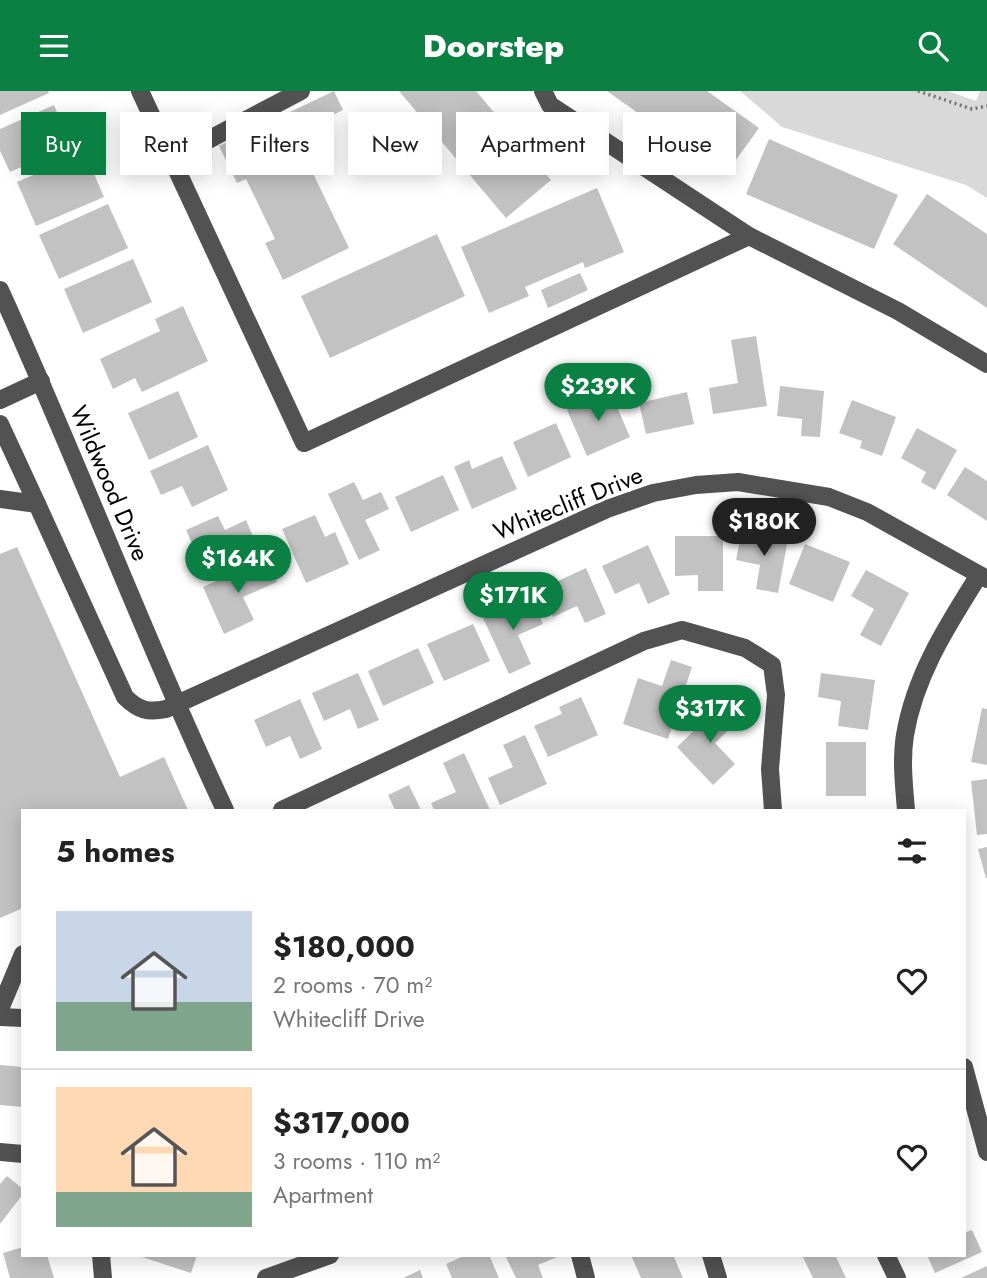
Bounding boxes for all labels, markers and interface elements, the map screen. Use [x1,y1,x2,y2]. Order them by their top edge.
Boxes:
text: Doorstep [423,23,564,69]
icon: menu [35,27,73,65]
icon: search [914,27,952,65]
chip: Buy [21,112,106,175]
chip: Rent [120,112,212,175]
chip: Filters [226,112,334,175]
chip: New [348,112,442,175]
chip: Apartment [456,112,609,175]
chip: House [623,112,736,175]
pin: $239K [549,363,647,423]
text: $239K [560,369,636,403]
street label: Wildwood Drive [62,400,158,566]
street label: Whitecliff Drive [488,457,648,549]
pin: $180K [715,498,813,558]
text: $180K [728,504,800,538]
pin: $164K [189,535,287,595]
text: $164K [201,541,275,575]
pin: $171K [464,573,562,632]
text: $171K [479,578,547,612]
pin: $317K [661,685,759,745]
text: $317K [675,691,745,725]
text: 5 homes [56,830,175,873]
icon: filters [893,832,931,870]
text: $180,000 [273,925,415,968]
icon: home [112,939,196,1023]
icon: heart [893,962,931,1000]
text: 2 rooms · 70 m² [273,968,432,1002]
text: Whitecliff Drive [273,1002,425,1036]
text: $317,000 [273,1101,410,1144]
icon: home [112,1115,196,1199]
icon: heart [893,1138,931,1176]
text: 3 rooms · 110 m² [273,1144,440,1178]
text: Apartment [273,1178,373,1212]

